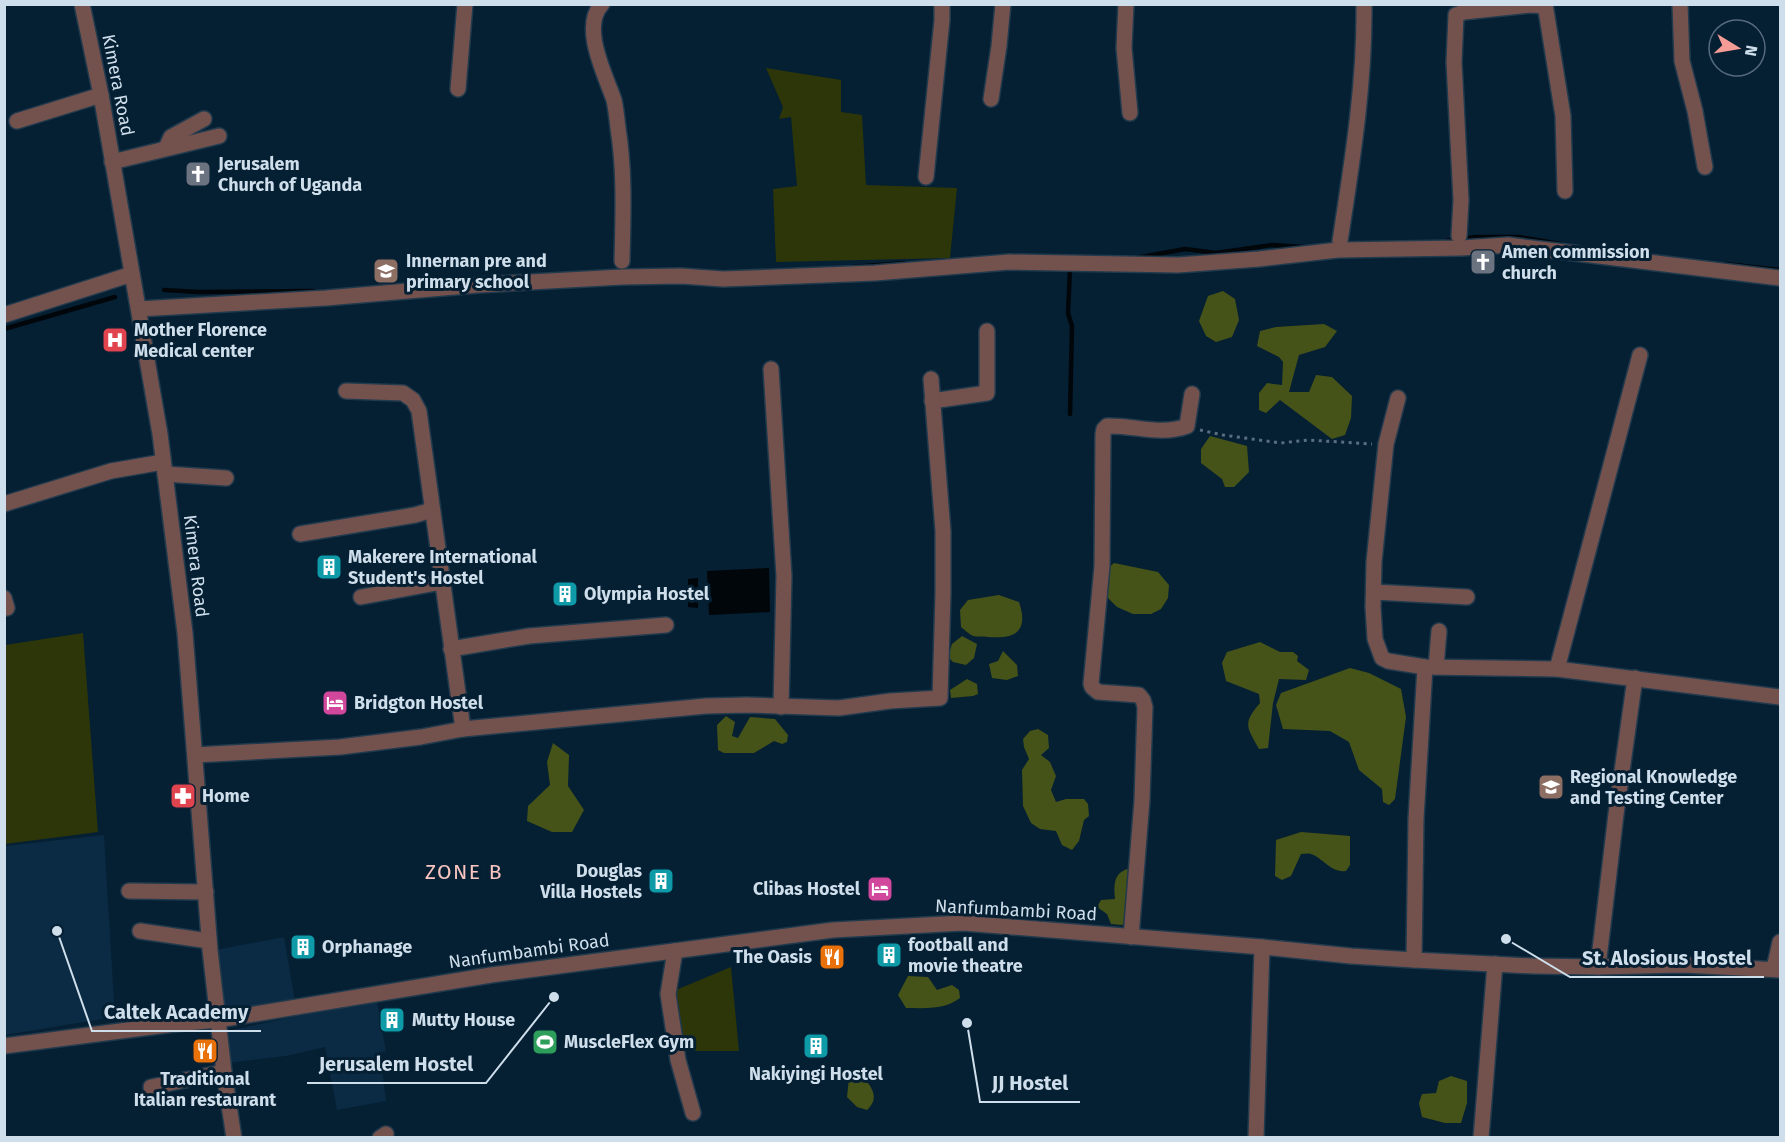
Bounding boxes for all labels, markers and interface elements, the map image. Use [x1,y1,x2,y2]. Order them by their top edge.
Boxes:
north arrow [1707,18,1767,78]
street label: Kimera Road [97,32,139,138]
text: N [1741,44,1762,58]
place label: Jerusalem Church of Uganda [217,153,362,196]
church icon: Jerusalem Church of Uganda [183,159,213,189]
place label: Amen commission church [1501,241,1650,284]
church icon: Amen commission church [1468,247,1498,277]
place label: Innernan pre and primary school [406,250,547,293]
school or university icon: Innernan pre and primary school [371,256,401,286]
place label: Mother Florence Medical center [134,319,267,362]
hospital icon: Mother Florence Medical center [100,325,130,355]
street label: Kimera Road [179,513,213,619]
place label: Makerere International Student's Hostel [348,546,537,589]
building icon: Makerere International Student's Hostel [314,552,344,582]
building icon: Olympia Hostel [550,579,580,609]
place label: Olympia Hostel [584,583,710,605]
hotel icon: Bridgton Hostel [320,688,350,718]
place label: Bridgton Hostel [354,692,484,714]
place label: Regional Knowledge and Testing Center [1570,766,1737,809]
school or university icon: Regional Knowledge and Testing Center [1536,772,1566,802]
pharmacy icon: Home [168,781,198,811]
place label: Home [202,785,250,807]
district label: ZONE B [425,859,503,885]
place label: Douglas Villa Hostels [539,860,642,903]
building icon: Douglas Villa Hostels [646,866,676,896]
hotel icon: Clibas Hostel [865,874,895,904]
place label: Clibas Hostel [753,878,861,900]
street label: Nanfumbambi Road [934,895,1098,925]
street label: Nanfumbambi Road [447,929,611,973]
building icon: Orphanage [288,932,318,962]
place label: football and movie theatre [908,934,1023,977]
place label: Orphanage [322,936,412,958]
callout: St. Alosious Hostel [1570,939,1764,977]
building icon: football and movie theatre [874,940,904,970]
restaurant icon: The Oasis [817,942,847,972]
place label: The Oasis [733,946,812,968]
text: St. Alosious Hostel [1582,946,1752,970]
callout: Caltek Academy [92,993,261,1031]
text: Caltek Academy [104,1000,249,1024]
building icon: Mutty House [377,1005,407,1035]
place label: Mutty House [412,1009,515,1031]
sports icon: MuscleFlex Gym [530,1027,560,1057]
place label: MuscleFlex Gym [564,1031,694,1053]
building icon: Nakiyingi Hostel [801,1031,831,1061]
restaurant icon: Traditional Italian restaurant [190,1036,220,1066]
callout: Jerusalem Hostel [307,1045,486,1083]
text: Jerusalem Hostel [318,1052,473,1076]
place label: Nakiyingi Hostel [749,1063,884,1085]
callout: JJ Hostel [980,1064,1080,1102]
place label: Traditional Italian restaurant [134,1068,277,1111]
text: JJ Hostel [991,1071,1068,1095]

